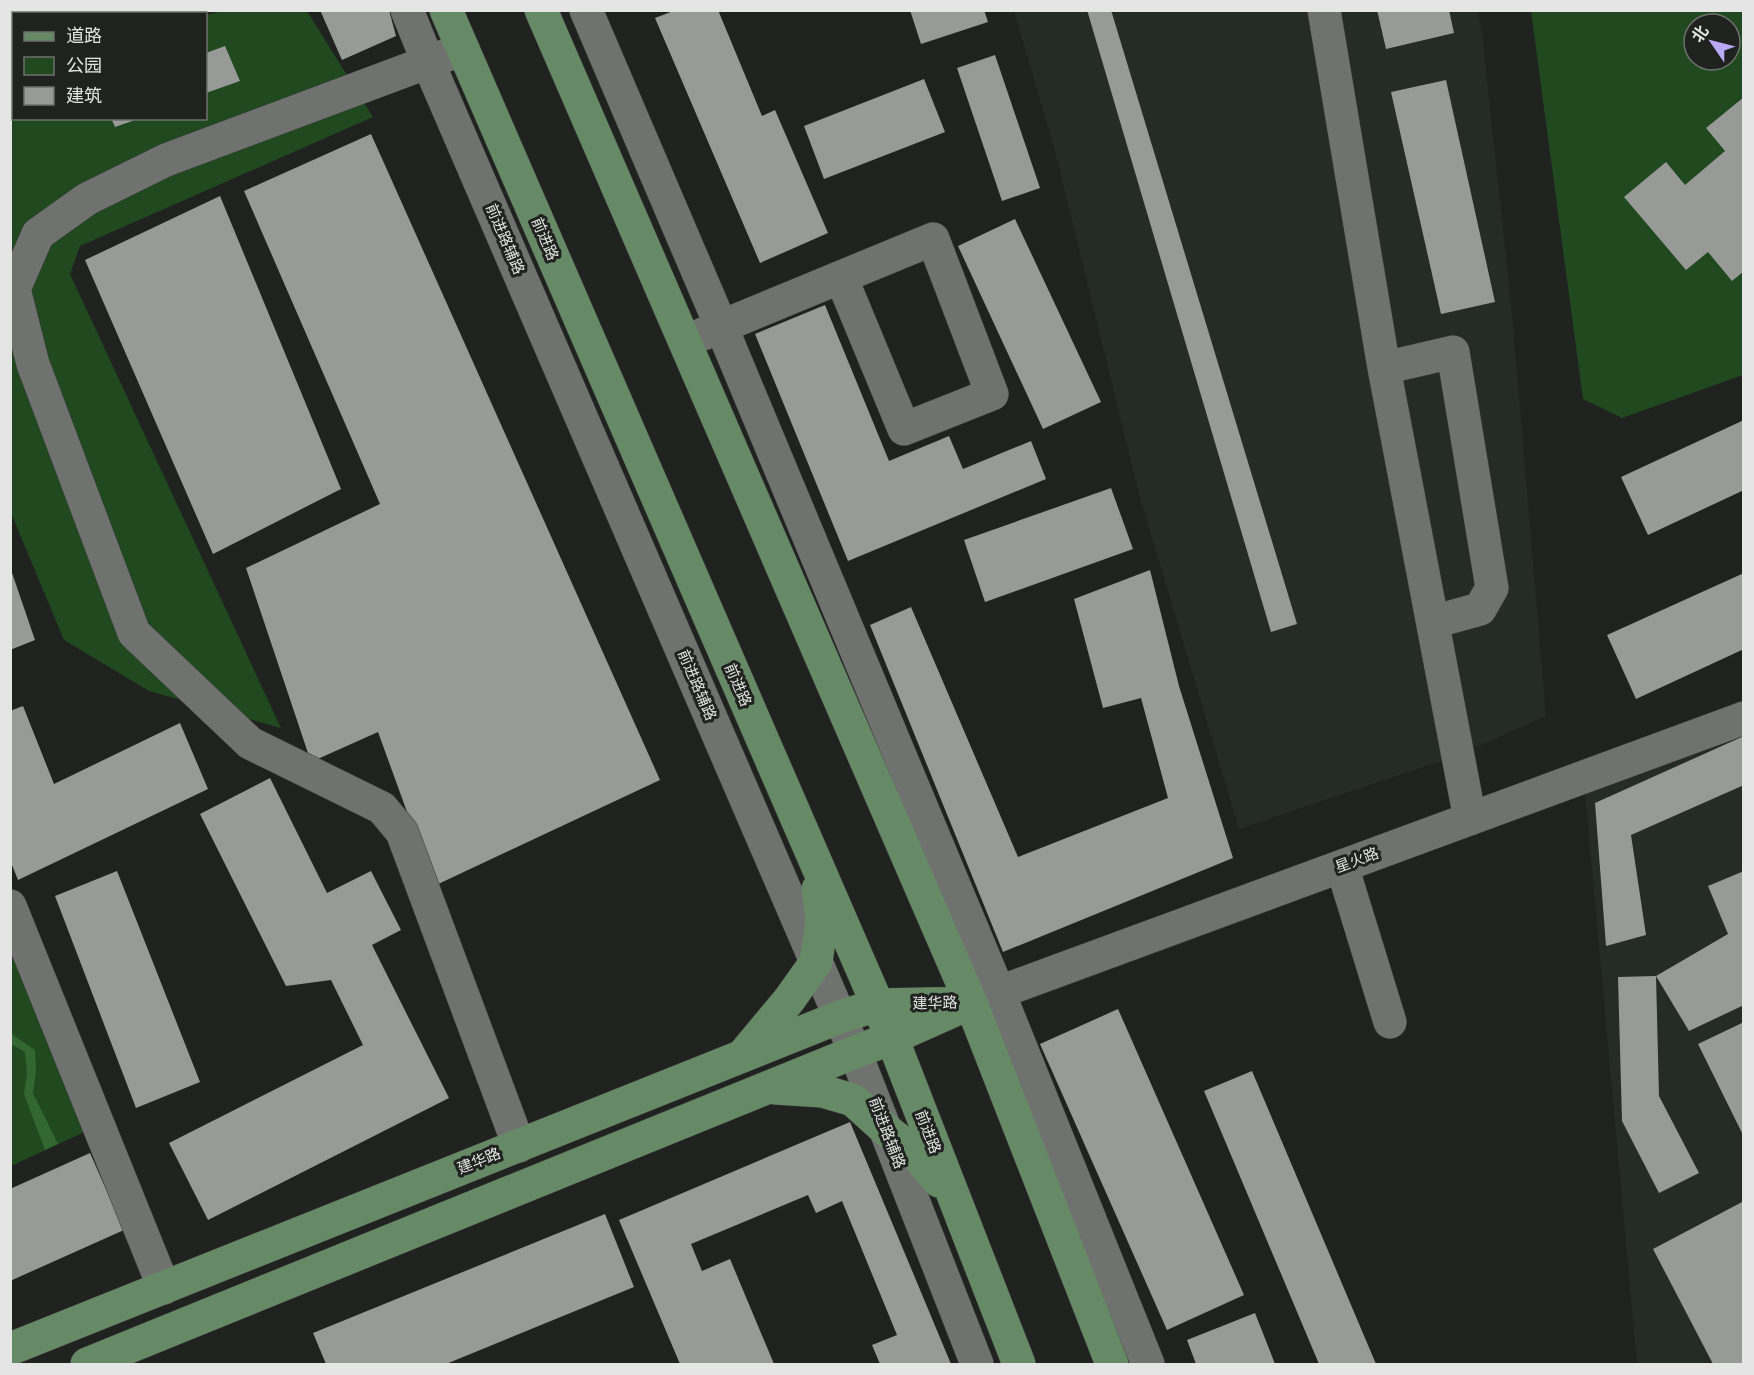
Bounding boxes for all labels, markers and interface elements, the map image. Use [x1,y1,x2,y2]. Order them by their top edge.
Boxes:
legend [12,12,207,120]
north arrow [1682,12,1742,72]
text: 北 [1688,22,1713,46]
text: 道路 [66,25,102,47]
text: 公园 [66,55,102,77]
text: 建筑 [66,85,102,107]
street label: 前进路辅路 [482,201,528,277]
street label: 前进路 [528,215,562,263]
street label: 前进路辅路 [674,647,720,723]
street label: 前进路 [721,661,755,709]
street label: 星火路 [1333,844,1381,876]
street label: 建华路 [912,994,958,1012]
street label: 前进路辅路 [865,1095,909,1171]
street label: 前进路 [912,1108,944,1156]
street label: 建华路 [455,1144,503,1178]

